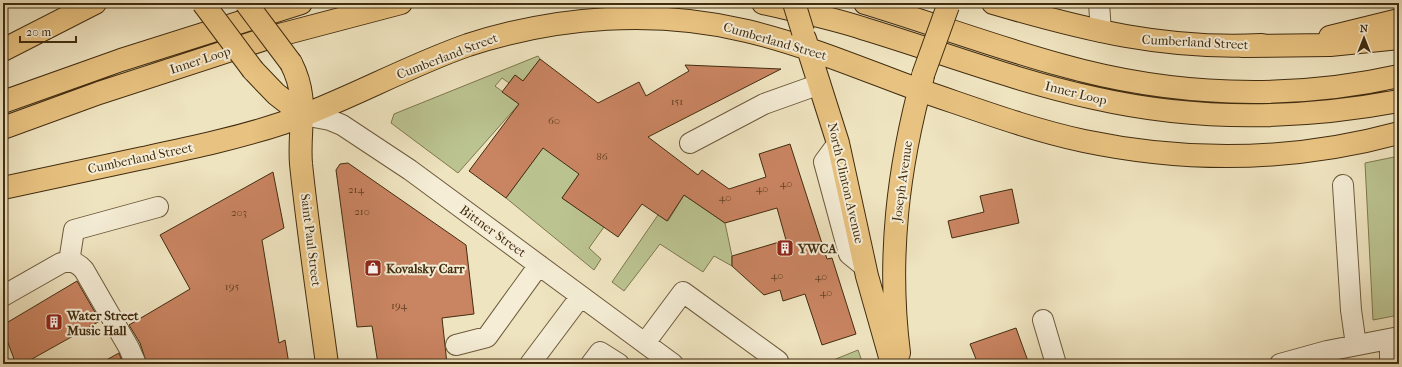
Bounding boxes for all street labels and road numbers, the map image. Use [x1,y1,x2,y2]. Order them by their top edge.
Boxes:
street label: Cumberland Street [722,19,829,63]
street label: Cumberland Street [394,30,500,82]
street label: Cumberland Street [1141,32,1249,52]
street label: Inner Loop [168,43,232,77]
street label: Inner Loop [1044,78,1108,108]
street label: North Clinton Avenue [825,121,867,245]
street label: Cumberland Street [86,139,194,176]
street label: Joseph Avenue [889,139,915,223]
street label: Saint Paul Street [298,193,324,288]
street label: Bittner Street [457,202,529,260]

